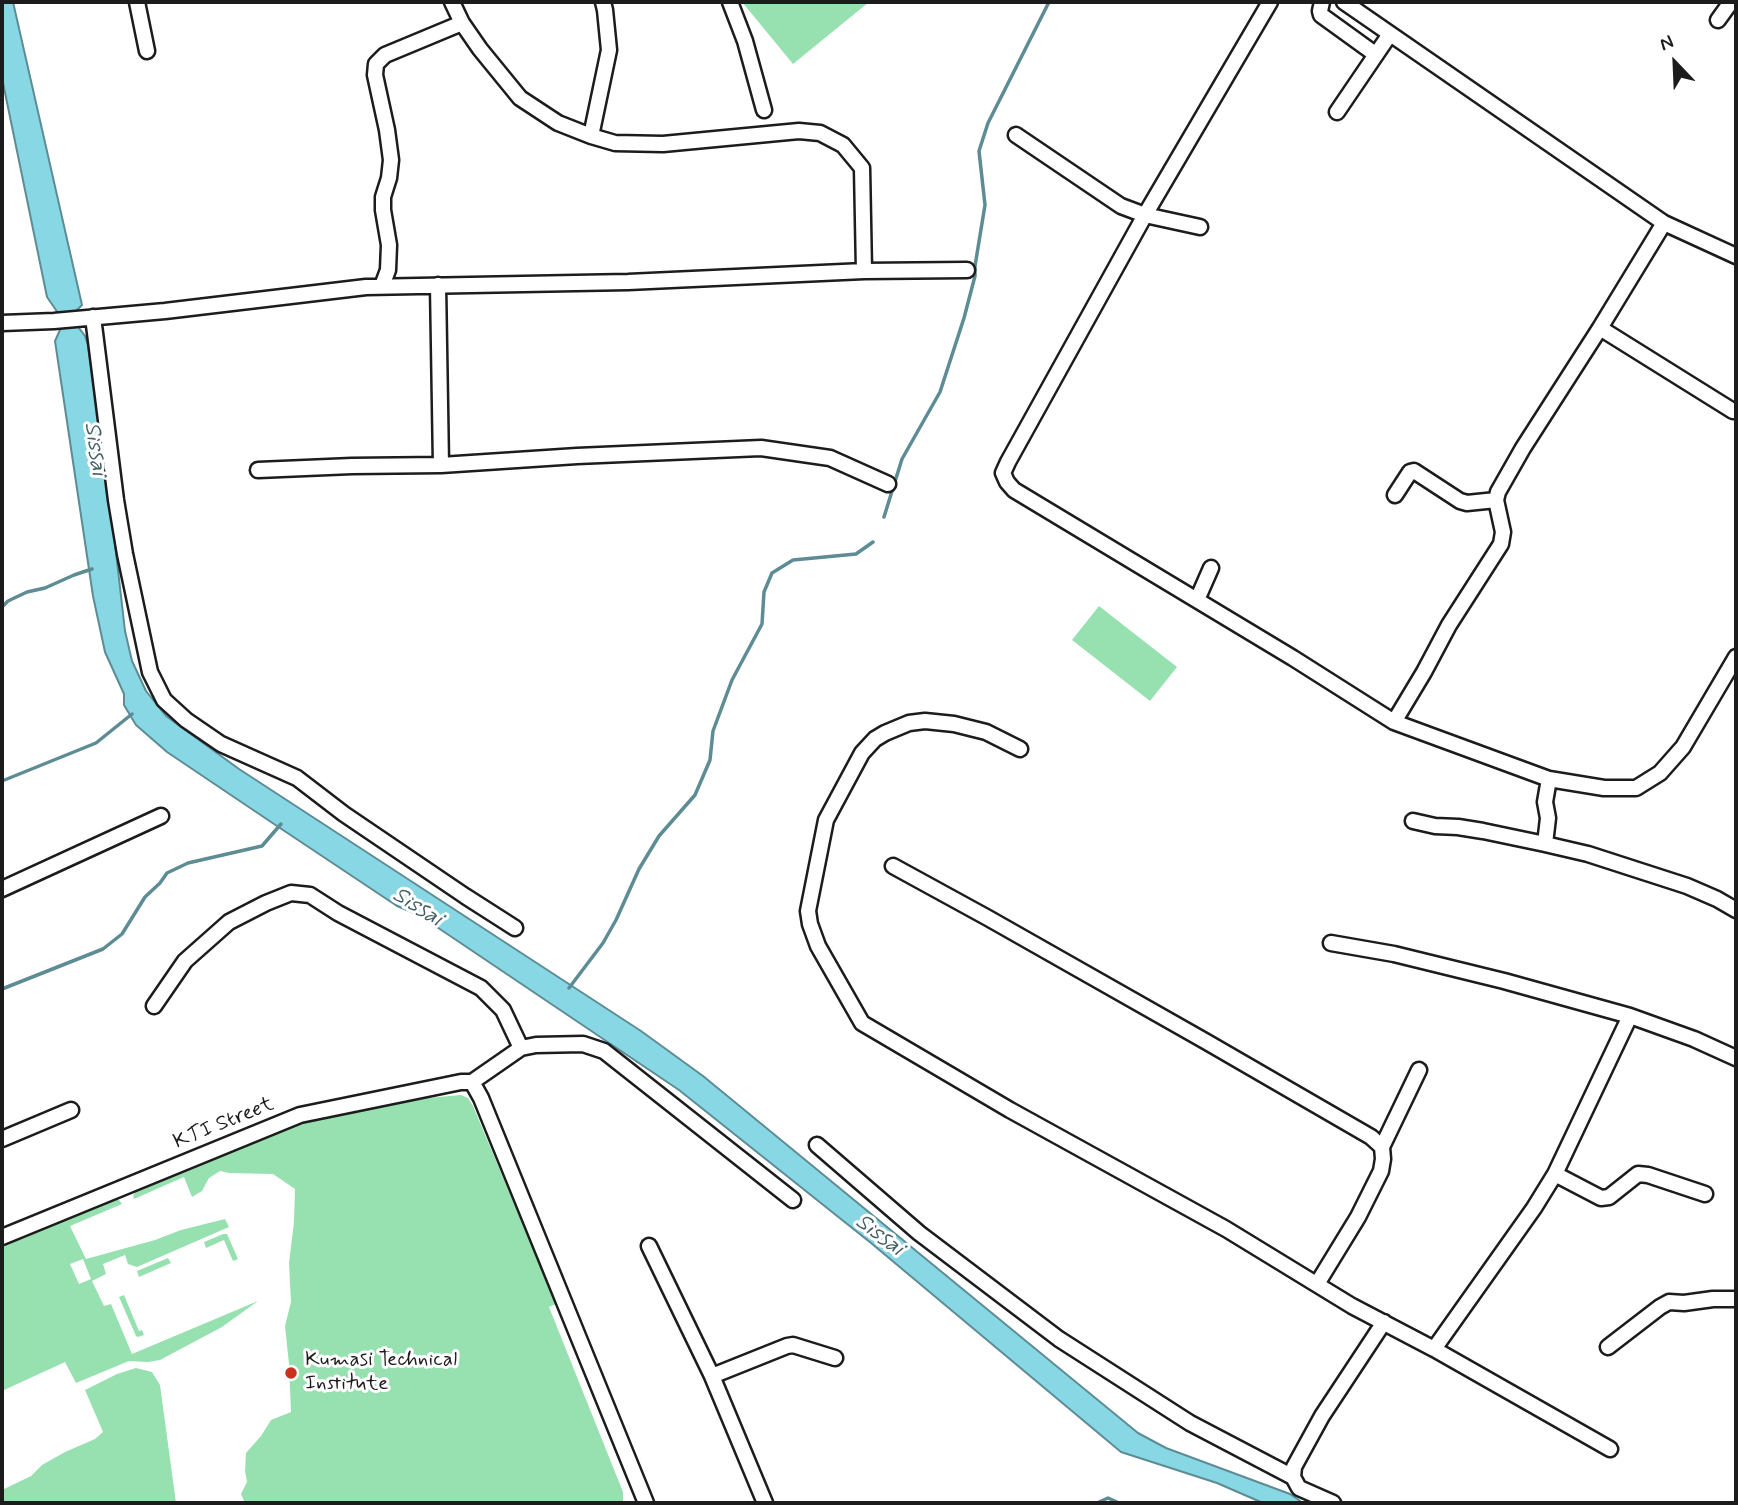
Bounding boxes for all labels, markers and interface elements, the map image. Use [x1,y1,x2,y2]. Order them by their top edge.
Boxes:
north arrow [1640,28,1710,98]
text: N [1656,29,1677,57]
water label: Sissai [77,420,111,478]
water label: Sissai [387,882,447,934]
street label: KTI Street [170,1092,278,1156]
water label: Sissai [849,1209,909,1263]
place label: Kumasi Technical Institute [305,1348,457,1398]
marker: Kumasi Technical Institute [283,1365,299,1381]

